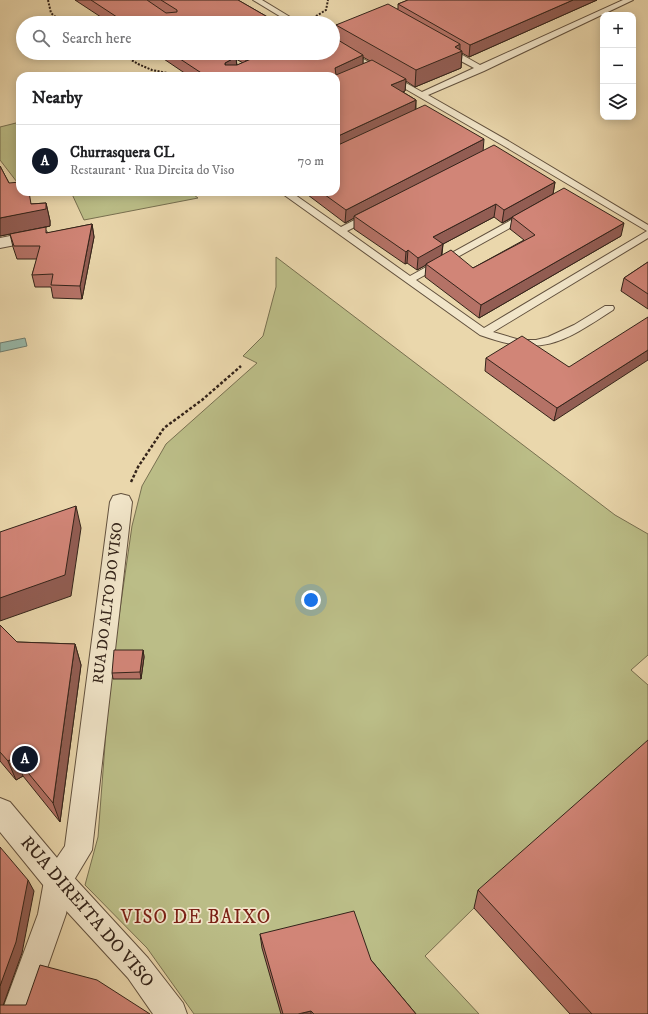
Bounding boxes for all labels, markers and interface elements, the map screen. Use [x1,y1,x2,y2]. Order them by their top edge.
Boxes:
map controls [600,12,636,120]
button: + [600,12,636,48]
search box [16,16,340,60]
icon: search [30,27,52,49]
text: Search here [62,29,131,48]
button: − [600,48,636,84]
button: layers [600,84,636,120]
text: Nearby [32,87,82,109]
text: Churrasquera CL [70,143,174,162]
text: A [41,153,49,169]
text: 70 m [298,153,324,169]
text: Restaurant · Rua Direita do Viso [70,162,234,178]
street label: RUA DO ALTO DO VISO [89,521,127,685]
your location [301,590,321,610]
pin: A [12,744,38,774]
street label: RUA DIREITA DO VISO [15,832,159,992]
district label: VISO DE BAIXO [120,906,271,929]

